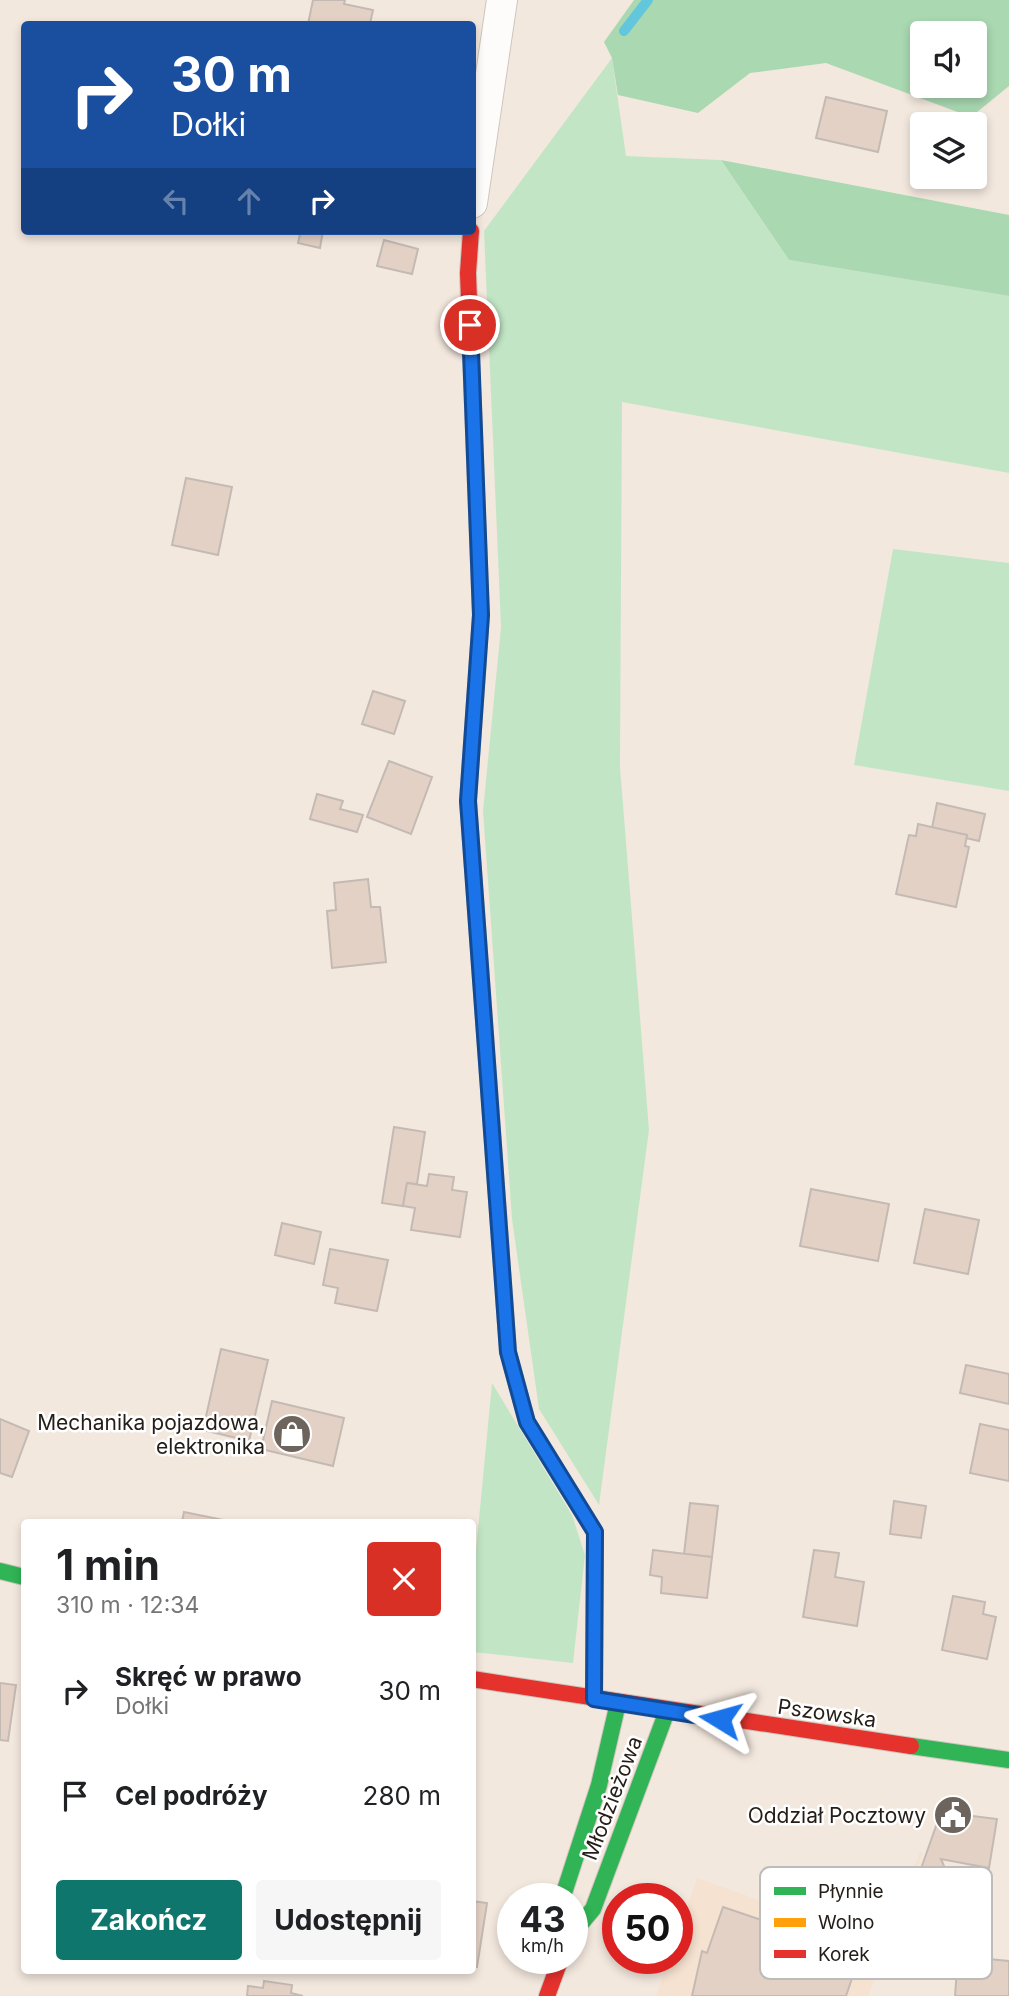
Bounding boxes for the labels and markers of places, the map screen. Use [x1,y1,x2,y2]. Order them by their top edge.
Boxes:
pin [440,295,500,355]
place label: Mechanika pojazdowa, elektronika [37,1410,265,1459]
shop icon: Mechanika pojazdowa, elektronika [271,1413,313,1455]
public building icon: Oddział Pocztowy [932,1794,974,1836]
place label: Oddział Pocztowy [748,1803,926,1828]

